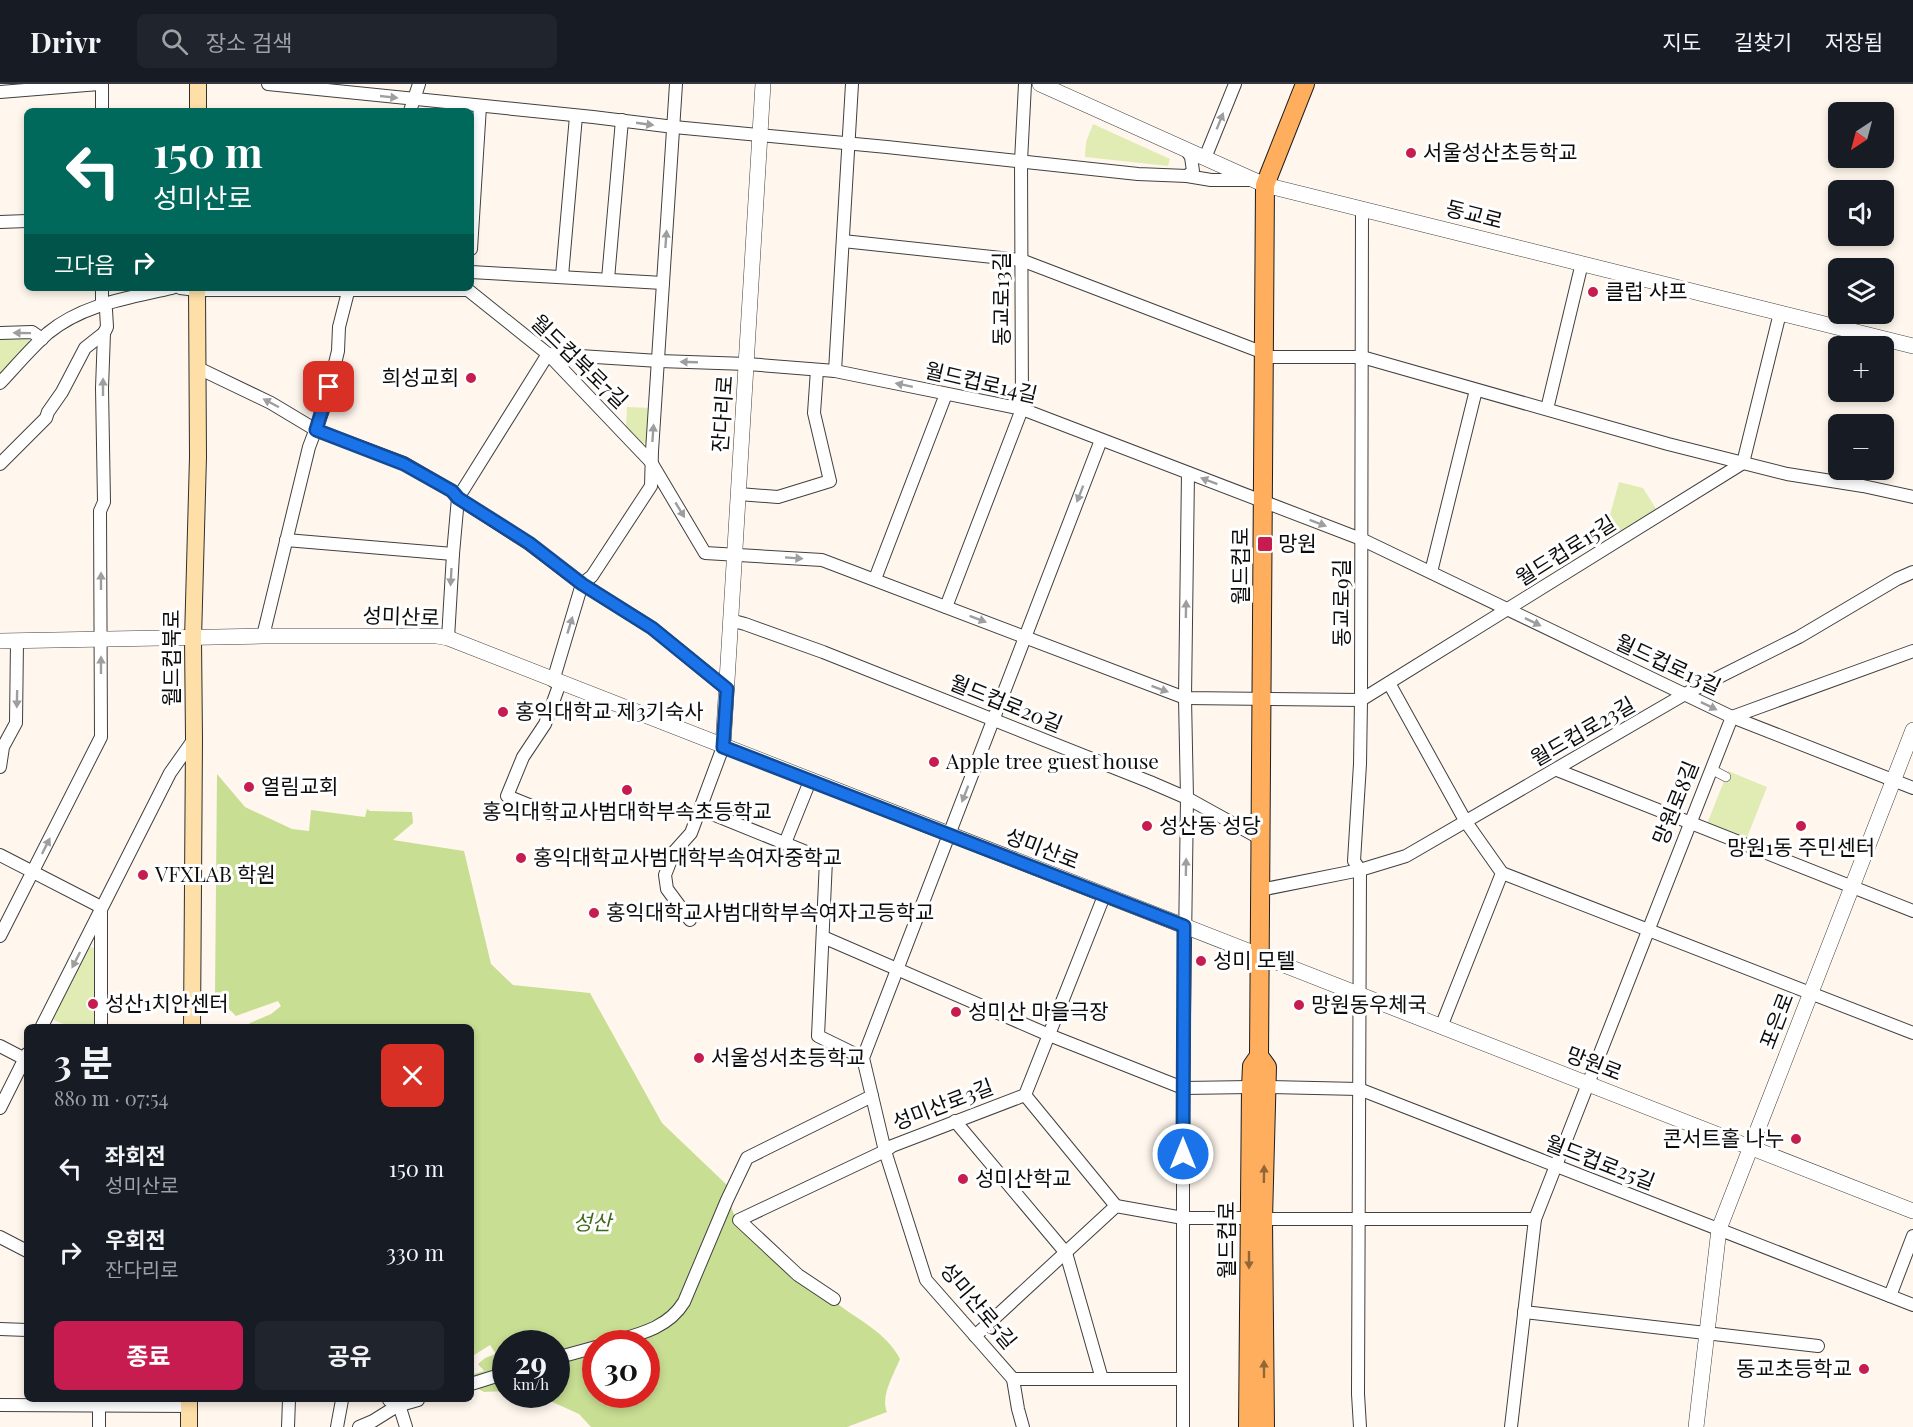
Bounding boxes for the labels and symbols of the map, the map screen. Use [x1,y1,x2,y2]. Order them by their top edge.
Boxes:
one-way arrow [379,92,398,102]
north arrow [1828,102,1894,168]
one-way arrow [1216,112,1225,130]
one-way arrow [636,119,655,128]
place label: 서울성산초등학교 [1423,137,1578,165]
marker: 서울성산초등학교 [1404,146,1418,160]
street label: 동교로 [1443,192,1506,234]
one-way arrow [662,229,671,248]
street label: 동교로13길 [986,252,1014,346]
place label: 클럽 샤프 [1605,276,1688,304]
marker: 클럽 샤프 [1586,285,1600,299]
street label: 월드컵북로7길 [526,307,635,414]
one-way arrow [12,328,31,338]
street label: 월드컵로14길 [922,355,1041,408]
one-way arrow [679,357,698,367]
pin [303,361,354,412]
place label: 희성교회 [382,362,459,390]
marker: 희성교회 [464,371,478,385]
street label: 잔다리로 [704,374,738,453]
one-way arrow [98,377,108,396]
one-way arrow [894,380,913,389]
one-way arrow [262,398,279,408]
one-way arrow [648,424,658,443]
one-way arrow [1200,476,1218,485]
one-way arrow [1075,486,1085,504]
one-way arrow [675,502,685,519]
street label: 월드컵로15길 [1510,508,1620,591]
one-way arrow [1309,518,1327,528]
street label: 월드컵로 [1225,527,1253,605]
place label: 망원 [1278,528,1317,556]
marker: 망원 [1256,535,1274,553]
one-way arrow [784,554,803,563]
street label: 동교로9길 [1326,559,1354,647]
one-way arrow [447,568,456,587]
one-way arrow [96,571,106,590]
street label: 성미산로 [362,600,440,630]
one-way arrow [1181,600,1191,619]
street label: 월드컵북로 [156,610,184,706]
one-way arrow [969,614,987,624]
one-way arrow [566,616,575,634]
one-way arrow [1525,618,1542,627]
street label: 월드컵로13길 [1612,627,1726,700]
one-way arrow [96,655,105,674]
street label: 월드컵로20길 [946,667,1067,737]
one-way arrow [1151,685,1169,694]
street label: 월드컵로23길 [1525,689,1639,771]
one-way arrow [12,690,22,709]
place label: 홍익대학교 제3기숙사 [515,696,704,724]
one-way arrow [1701,702,1718,711]
marker: 홍익대학교 제3기숙사 [496,705,510,719]
place label: Apple tree guest house [945,746,1159,774]
marker: Apple tree guest house [927,755,941,769]
street label: 망원로8길 [1645,756,1704,848]
place label: 열림교회 [261,771,338,799]
marker: 열림교회 [242,780,256,794]
marker: 홍익대학교사범대학부속초등학교 [620,783,634,797]
one-way arrow [960,785,969,803]
place label: 홍익대학교사범대학부속초등학교 [482,796,772,824]
place label: 성산동 성당 [1159,810,1261,838]
marker: 성산동 성당 [1140,819,1154,833]
marker: 망원1동 주민센터 [1794,819,1808,833]
street label: 성미산로 [1002,820,1084,874]
place label: 망원1동 주민센터 [1727,832,1875,860]
one-way arrow [41,838,50,855]
place label: 홍익대학교사범대학부속여자중학교 [533,842,842,870]
marker: 홍익대학교사범대학부속여자중학교 [514,851,528,865]
one-way arrow [1181,858,1190,877]
place label: VFXLAB 학원 [154,859,276,887]
marker: VFXLAB 학원 [136,868,150,882]
place label: 홍익대학교사범대학부속여자고등학교 [606,897,934,925]
marker: 홍익대학교사범대학부속여자고등학교 [587,906,601,920]
place label: 성미 모텔 [1213,945,1296,973]
one-way arrow [71,951,80,968]
marker: 성미 모텔 [1194,954,1208,968]
place label: 성산1치안센터 [105,988,229,1016]
street label: 포은로 [1752,988,1799,1052]
place label: 망원동우체국 [1311,989,1427,1017]
place label: 성미산 마을극장 [968,996,1108,1024]
marker: 성산1치안센터 [86,997,100,1011]
marker: 망원동우체국 [1292,998,1306,1012]
marker: 성미산 마을극장 [949,1005,963,1019]
street label: 망원로 [1563,1039,1627,1086]
place label: 서울성서초등학교 [711,1042,866,1070]
marker: 서울성서초등학교 [692,1051,706,1065]
street label: 성미산로3길 [888,1071,997,1135]
position arrow [1151,1122,1215,1186]
place label: 콘서트홀 나누 [1663,1123,1784,1151]
street label: 월드컵로25길 [1542,1127,1660,1195]
marker: 콘서트홀 나누 [1789,1132,1803,1146]
place label: 성미산학교 [975,1163,1072,1191]
one-way arrow [1260,1164,1269,1183]
marker: 성미산학교 [956,1172,970,1186]
street label: 월드컵로 [1211,1201,1239,1279]
park label: 성산 [573,1207,614,1235]
one-way arrow [1245,1250,1254,1269]
street label: 성미산로5길 [935,1255,1024,1354]
speed limit sign: 30 [582,1330,660,1408]
place label: 동교초등학교 [1736,1353,1852,1381]
one-way arrow [1259,1359,1269,1378]
marker: 동교초등학교 [1857,1362,1871,1376]

